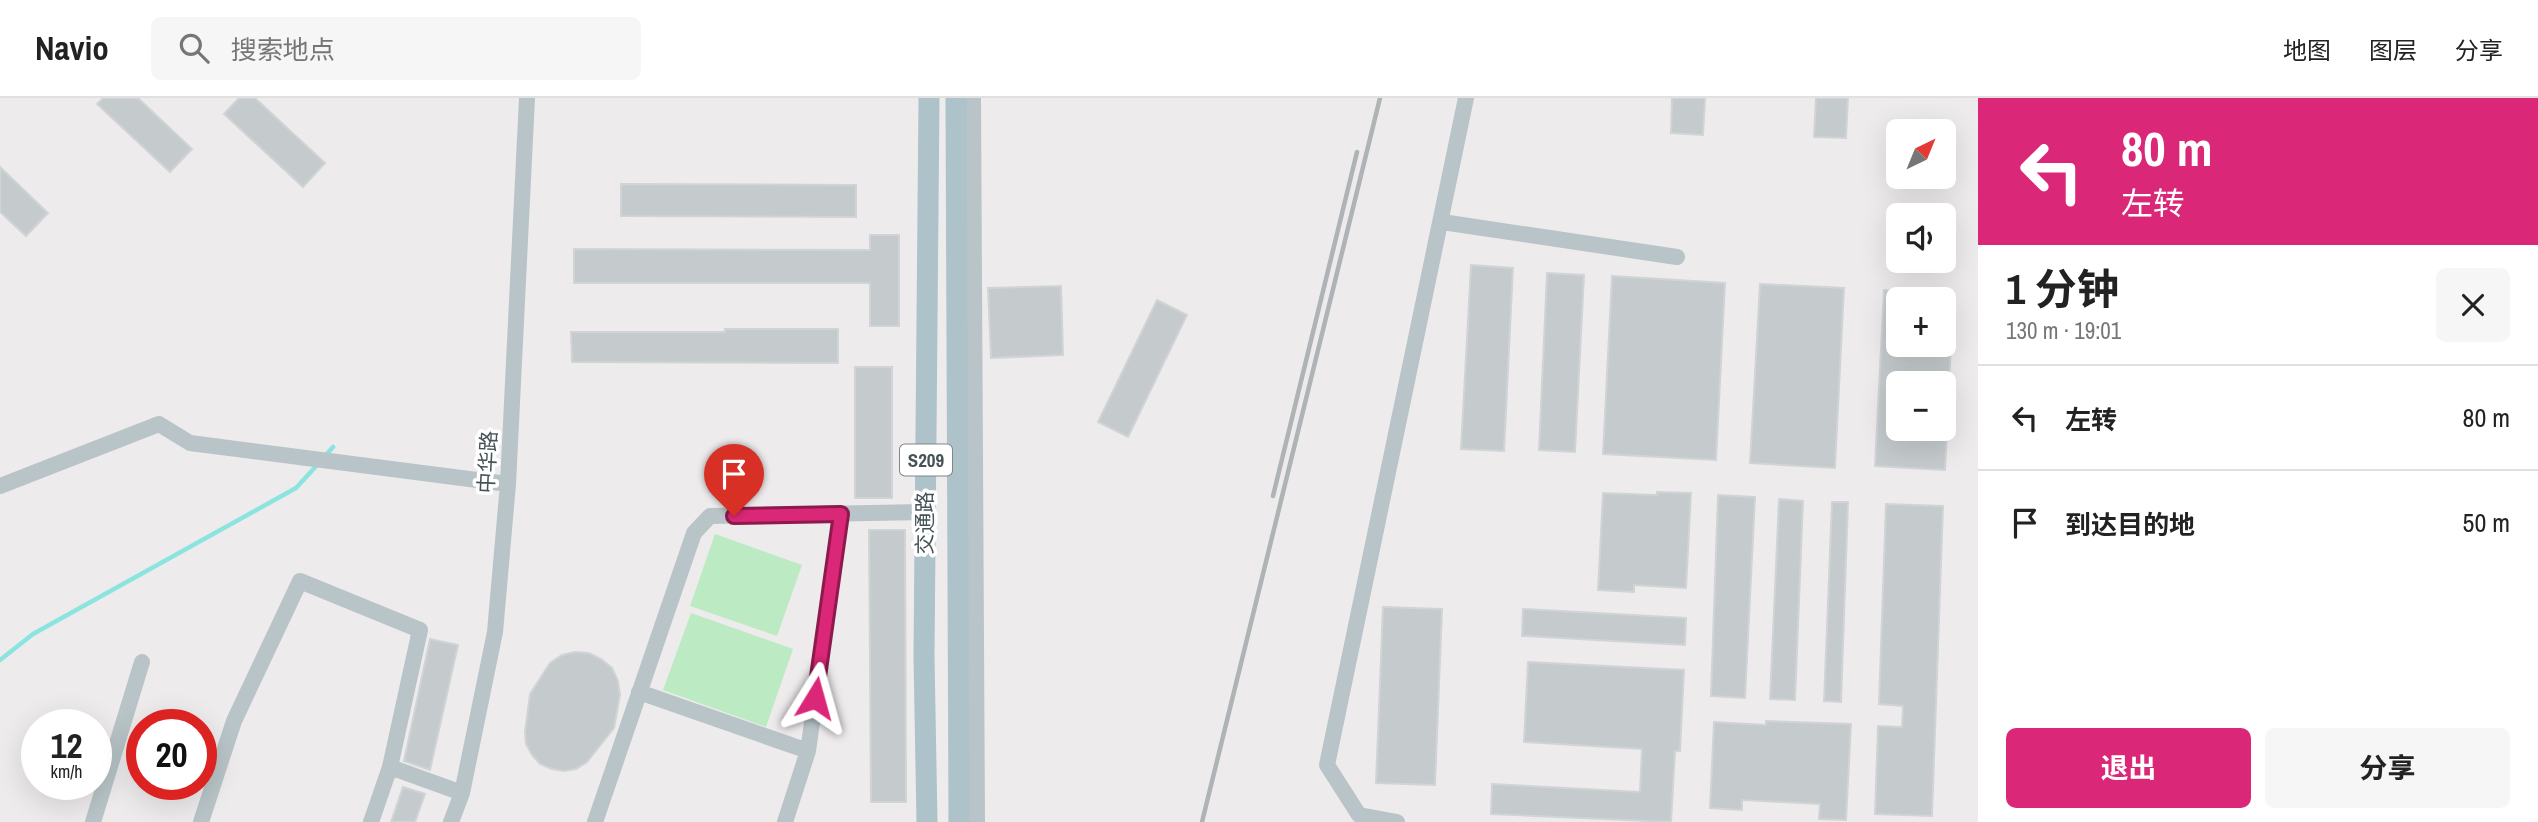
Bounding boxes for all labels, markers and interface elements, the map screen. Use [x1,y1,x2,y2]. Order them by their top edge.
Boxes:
search box [151,17,641,80]
text: Navio [35,26,109,70]
icon: search [175,29,213,67]
text: 搜索地点 [231,32,335,67]
text: 地图 [2283,34,2331,66]
text: 图层 [2369,34,2417,66]
text: 分享 [2455,34,2503,66]
text: 80 m [2121,115,2213,181]
north arrow [1886,119,1956,189]
map controls [1886,119,1956,441]
icon: left [2006,126,2097,217]
text: 左转 [2121,182,2185,225]
button: sound [1886,203,1956,273]
text: 1 分钟 [2006,261,2119,317]
button: close [2436,268,2510,342]
button: + [1886,287,1956,357]
text: 130 m · 19:01 [2006,315,2121,346]
button: − [1886,371,1956,441]
icon: left [2006,399,2044,437]
text: 80 m [2463,400,2510,435]
text: 左转 [2065,402,2117,437]
street label: 中华路 [471,430,504,494]
pin [704,444,764,516]
road number: S209 [900,444,952,476]
icon: arrive [715,455,753,493]
street label: 交通路 [910,492,939,555]
icon: arrive [2006,504,2044,542]
text: 50 m [2463,505,2510,540]
text: 到达目的地 [2065,507,2195,542]
position arrow [778,661,852,735]
speed limit sign: 20 [126,709,217,800]
text: 12 [51,722,82,769]
button: 退出 [2006,728,2251,808]
button: 分享 [2265,728,2510,808]
text: km/h [51,759,83,784]

